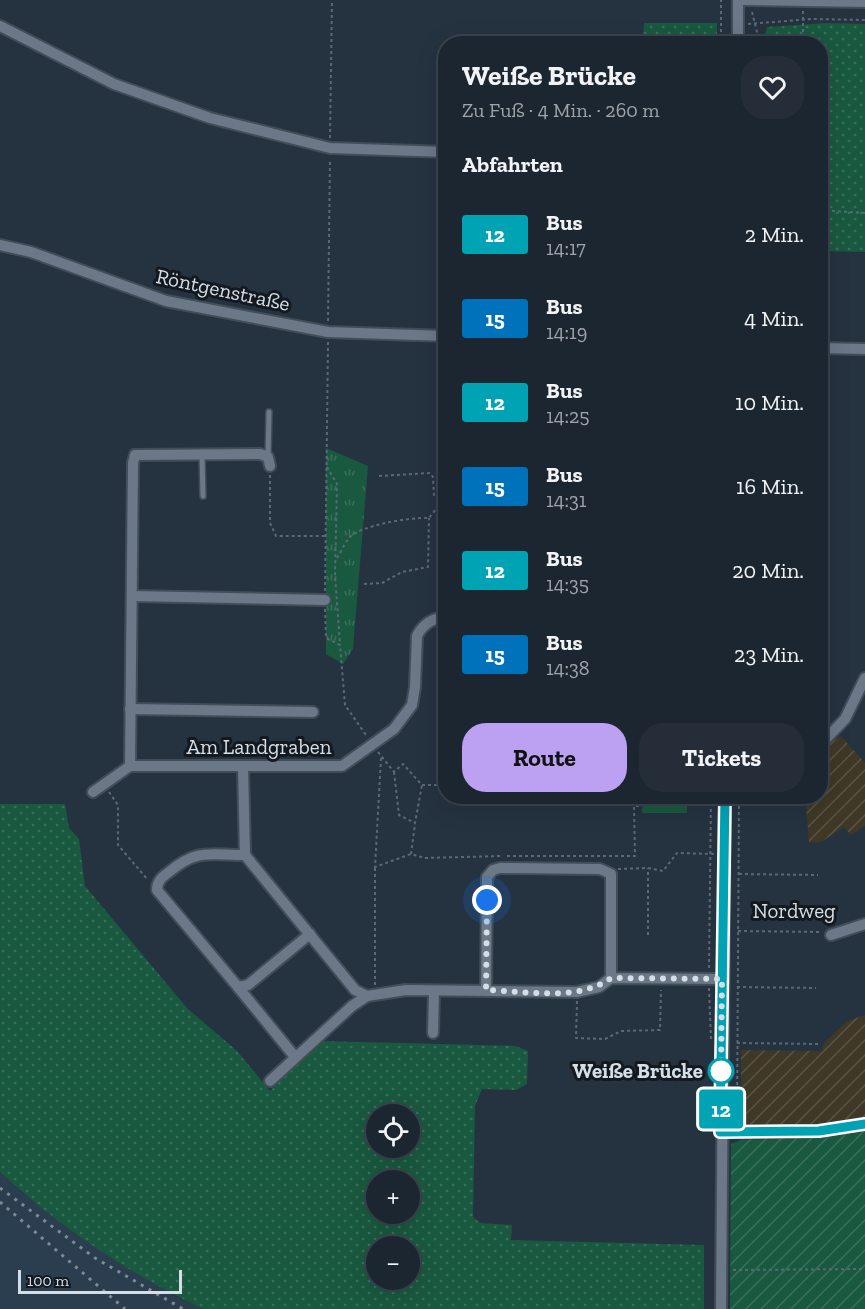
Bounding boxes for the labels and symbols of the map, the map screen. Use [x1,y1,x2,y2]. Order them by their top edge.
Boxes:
street label: Röntgenstraße [154,263,292,316]
street label: Am Landgraben [186,734,332,759]
your location [472,885,502,915]
street label: Nordweg [752,898,836,923]
place label: Weiße Brücke [572,1058,703,1083]
marker: Weiße Brücke [708,1058,734,1084]
line badge: 12 [694,1090,748,1128]
scale bar [18,1267,182,1294]

